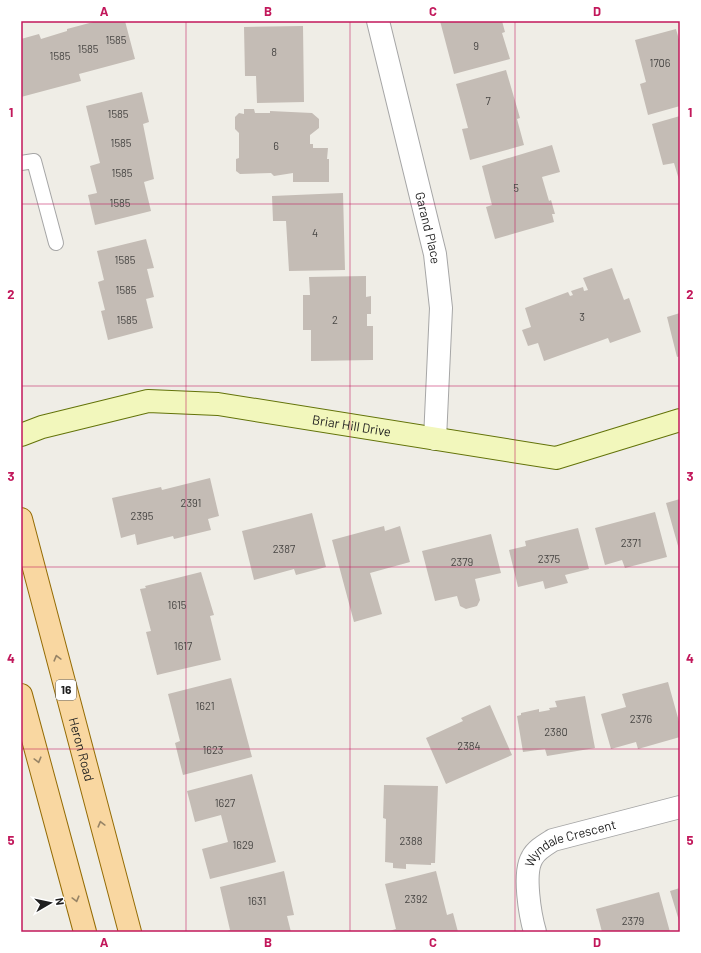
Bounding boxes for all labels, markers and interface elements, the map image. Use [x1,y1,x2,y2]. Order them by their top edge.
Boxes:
text: A [100,3,109,19]
text: B [264,3,272,19]
text: C [429,3,437,19]
text: D [593,3,601,19]
house number: 1585 [106,33,127,46]
house number: 9 [473,39,479,52]
house number: 1585 [78,42,99,55]
house number: 8 [271,45,277,58]
house number: 1585 [50,49,71,62]
house number: 1706 [650,56,671,69]
house number: 7 [485,94,491,107]
text: 1 [9,104,13,120]
text: 1 [688,104,692,120]
house number: 1585 [108,107,129,120]
house number: 1585 [111,136,132,149]
house number: 6 [273,139,279,152]
house number: 1585 [112,166,133,179]
house number: 5 [513,181,519,194]
street label: Garand Place [412,190,444,265]
house number: 1585 [110,196,131,209]
house number: 4 [312,226,318,239]
house number: 1585 [115,253,136,266]
house number: 1585 [116,283,137,296]
text: 2 [7,286,15,302]
text: 2 [686,286,694,302]
house number: 3 [579,310,585,323]
house number: 1585 [117,313,138,326]
house number: 2 [332,313,338,326]
street label: Briar Hill Drive [311,411,392,440]
text: 3 [7,468,15,484]
text: 3 [686,468,694,484]
house number: 2391 [181,496,201,509]
house number: 2395 [131,509,154,522]
house number: 2371 [621,536,641,549]
house number: 2387 [273,542,295,555]
house number: 2375 [538,552,561,565]
house number: 2379 [451,555,473,568]
house number: 1615 [168,598,187,611]
house number: 1617 [174,639,192,652]
text: 4 [7,650,15,666]
text: 4 [686,650,694,666]
one-way arrow [54,655,62,661]
road number: 16 [56,680,76,700]
house number: 1621 [195,699,215,712]
house number: 2376 [630,712,653,725]
street label: Heron Road [66,715,98,783]
house number: 2380 [544,725,568,738]
house number: 2384 [457,739,481,752]
house number: 1623 [202,743,224,756]
one-way arrow [33,756,42,763]
house number: 1627 [215,796,235,809]
street label: Wyndale Crescent [521,816,617,869]
one-way arrow [97,821,106,828]
text: 5 [7,832,15,848]
text: 5 [686,832,694,848]
house number: 2388 [400,834,423,847]
house number: 1629 [232,838,254,851]
north arrow [30,883,70,923]
house number: 2392 [404,892,428,905]
house number: 1631 [248,894,266,907]
one-way arrow [71,895,80,902]
text: N [53,897,67,906]
house number: 2379 [622,914,644,927]
text: A [100,934,109,950]
text: B [264,934,272,950]
text: C [429,934,437,950]
text: D [593,934,601,950]

